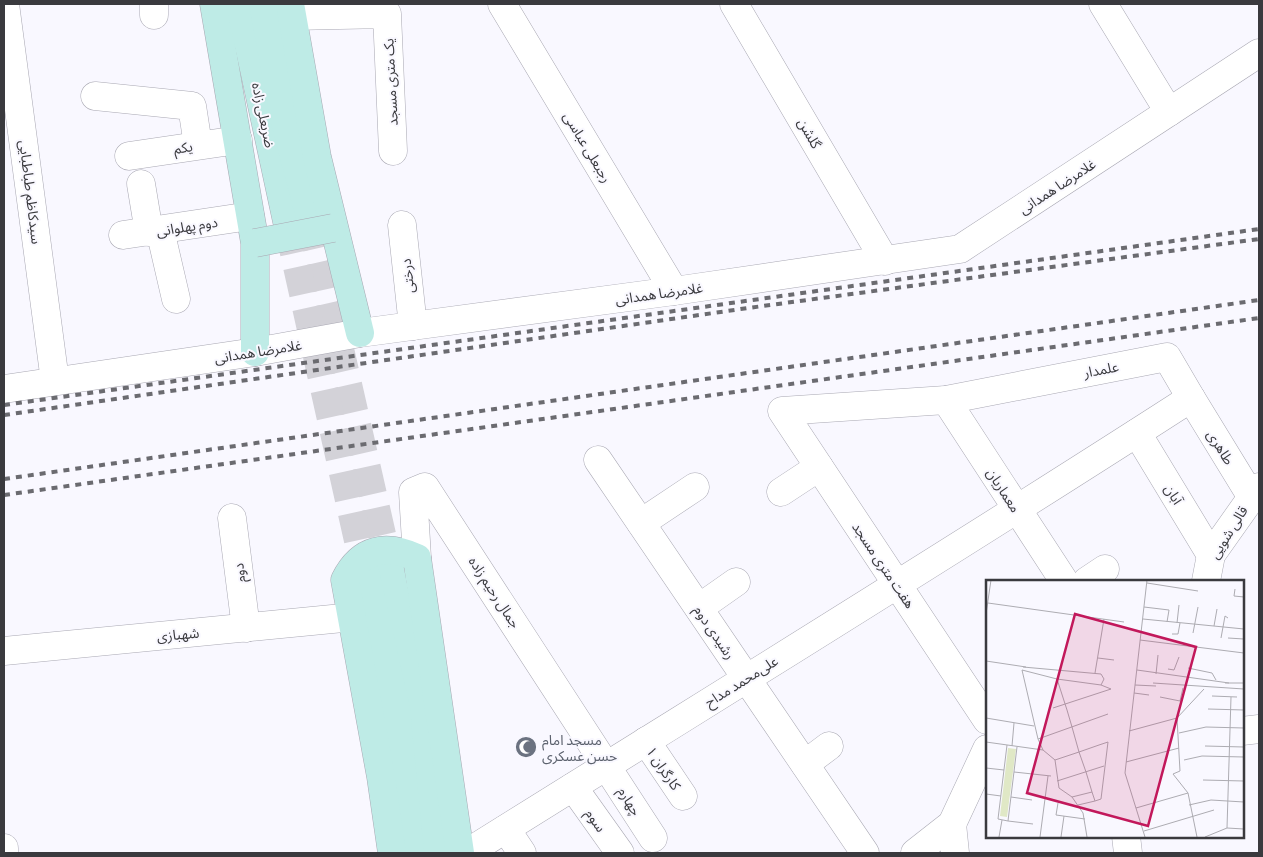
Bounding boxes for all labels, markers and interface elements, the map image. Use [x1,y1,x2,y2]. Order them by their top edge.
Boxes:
street label: یک متری مسجد [379,38,402,126]
street label: ضربعلی زاده [248,81,279,150]
street label: رجبعلی عباسی [559,109,616,186]
street label: گلشن [794,115,826,152]
street label: یکم [172,137,194,160]
street label: سیدکاظم طباطبایی [13,139,46,245]
street label: غلامرضا همدانی [1015,155,1099,218]
street label: دوم پهلوانی [155,213,220,242]
street label: درختی [397,257,418,294]
street label: غلامرضا همدانی [614,278,704,309]
street label: غلامرضا همدانی [213,336,303,367]
street label: علمدار [1081,357,1120,382]
street label: طاهری [1203,426,1238,468]
street label: معماریان [983,465,1025,516]
street label: آبان [1160,481,1187,509]
street label: قالی شویی [1205,502,1252,562]
street label: هفت متری مسجد [848,519,919,612]
street label: جمال رحیم زاده [463,553,524,633]
street label: دوم [229,561,252,584]
inset map [986,580,1243,837]
street label: رشیدی دوم [688,602,739,664]
street label: شهبازی [156,624,200,645]
street label: علی‌محمد مداح [701,652,782,713]
place label: مسجد امام حسن عسکری [542,731,617,765]
mosque icon: مسجد امام حسن عسکری [514,735,538,759]
street label: کارگران ۱ [642,743,685,794]
street label: چهارم [612,783,645,820]
street label: سوم [580,805,610,837]

